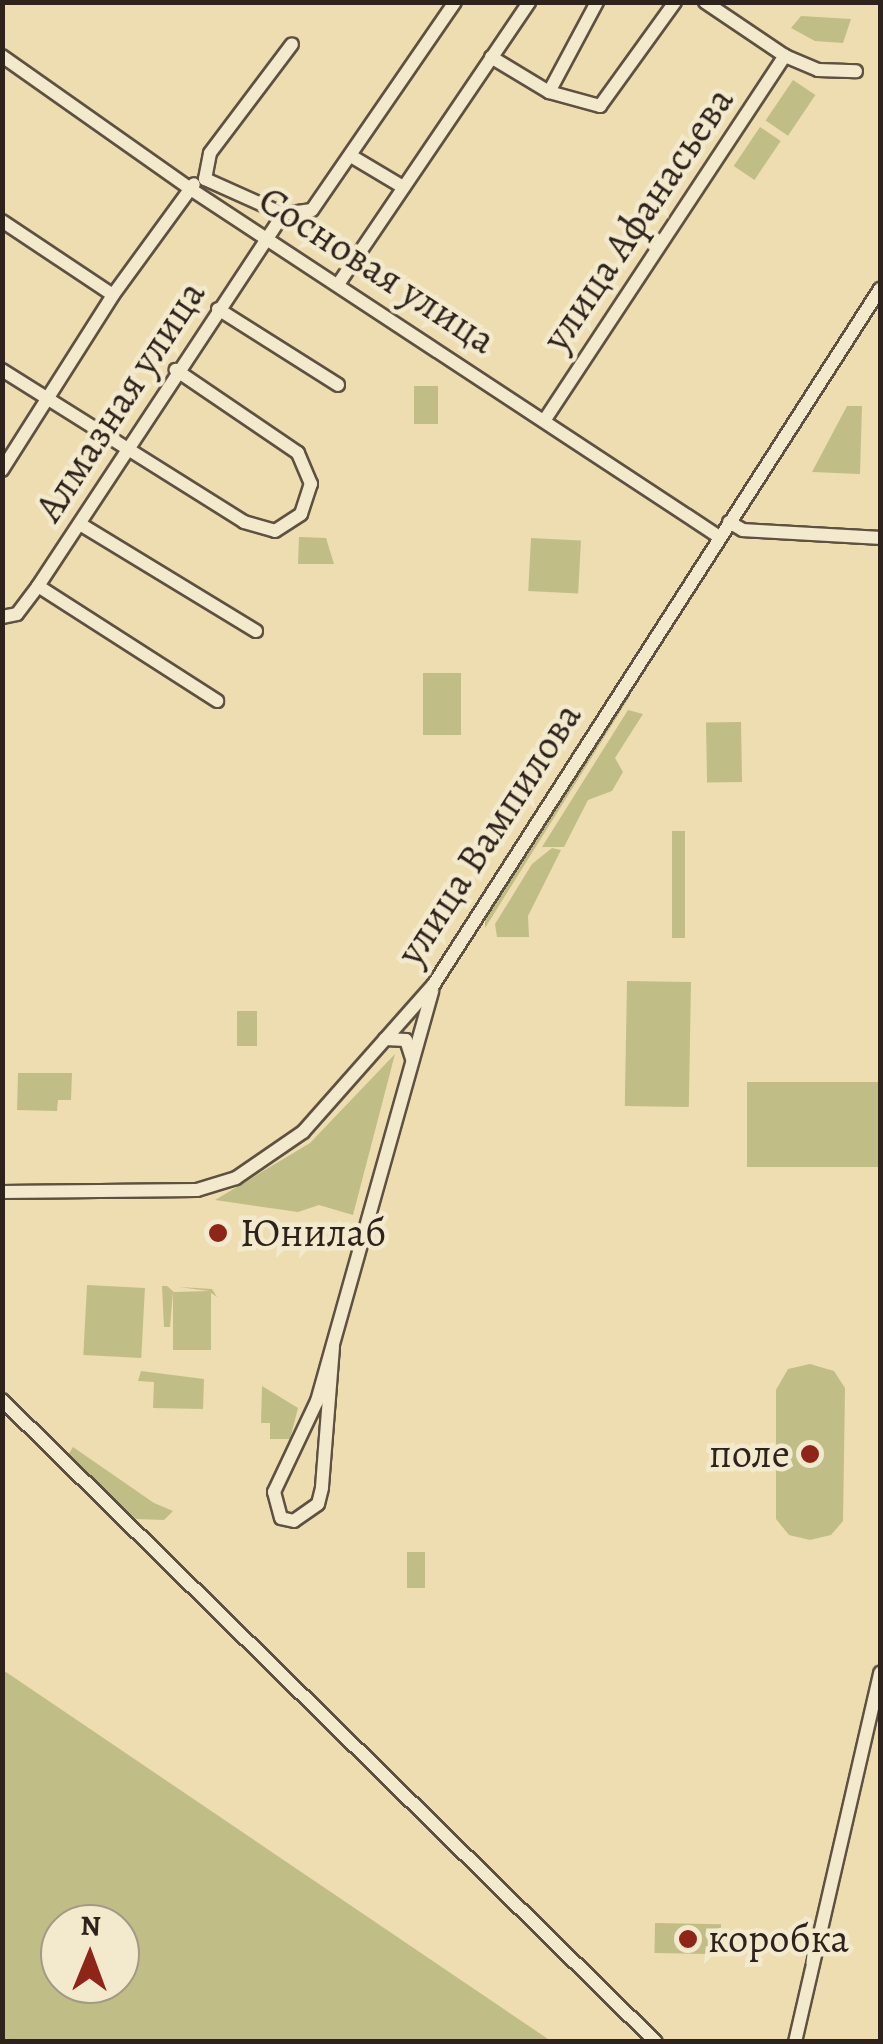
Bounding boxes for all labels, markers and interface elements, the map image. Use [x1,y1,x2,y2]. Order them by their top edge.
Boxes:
street label: улица Афанасьева [532,78,744,360]
street label: Сосновая улица [250,176,504,364]
street label: Алмазная улица [25,272,215,530]
street label: улица Вампилова [386,694,592,974]
place label: Юнилаб [240,1209,386,1257]
marker: Юнилаб [205,1220,231,1246]
place label: поле [709,1430,790,1478]
marker: поле [799,1443,821,1465]
north arrow [40,1904,140,2004]
text: N [80,1907,101,1945]
place label: коробка [708,1915,849,1963]
marker: коробка [677,1928,699,1950]

